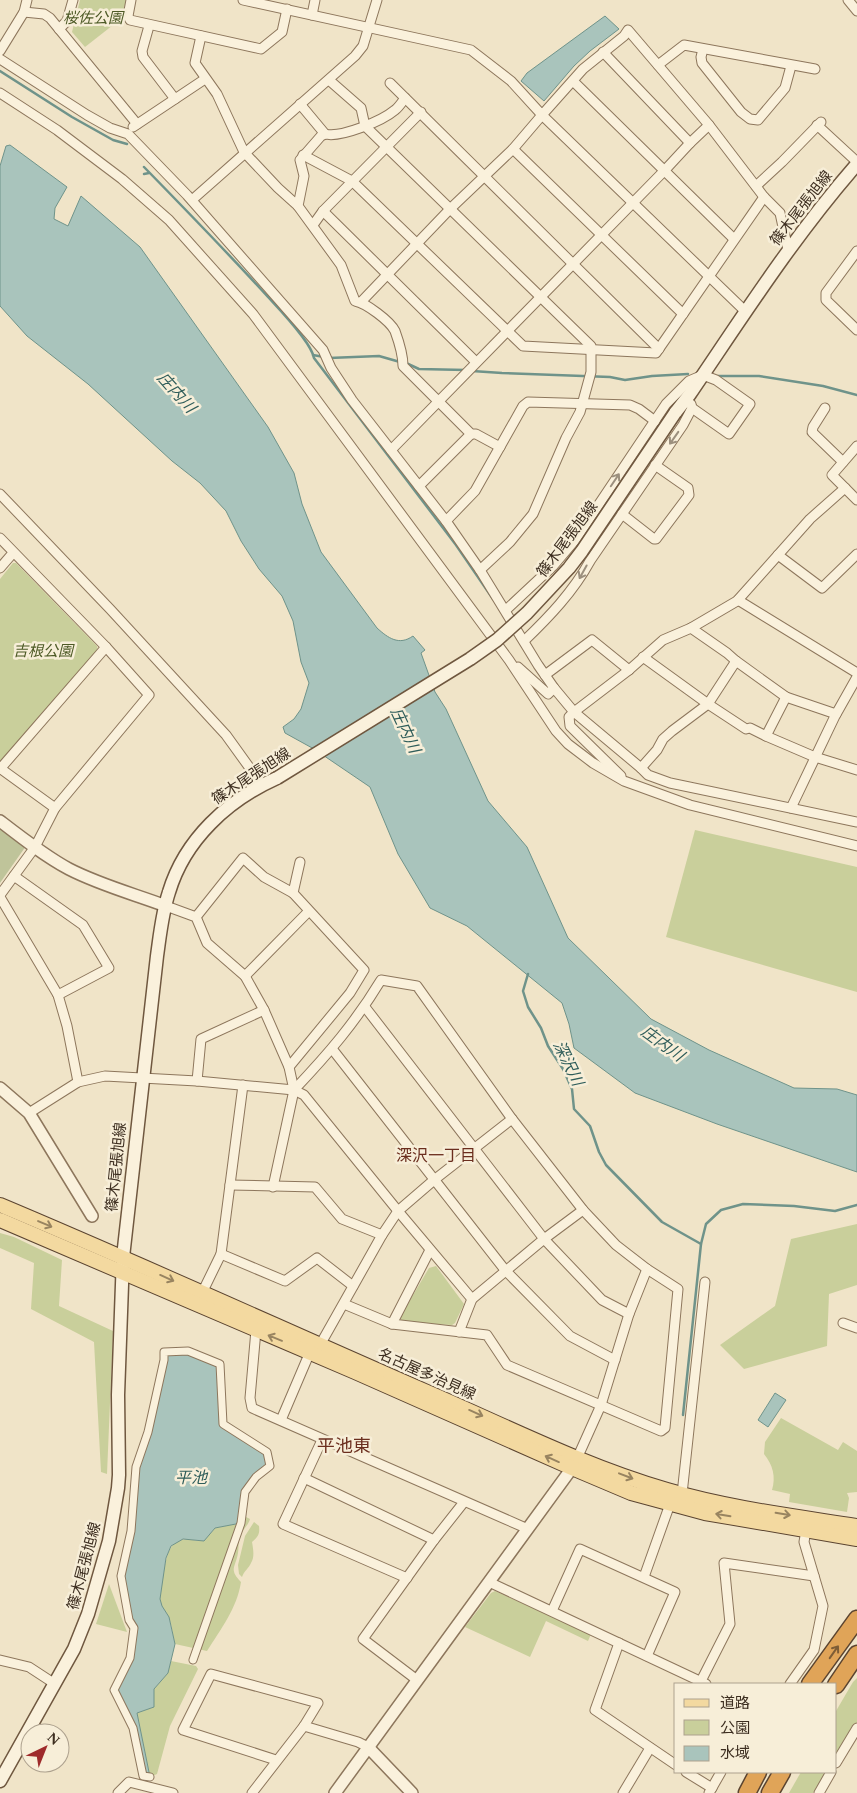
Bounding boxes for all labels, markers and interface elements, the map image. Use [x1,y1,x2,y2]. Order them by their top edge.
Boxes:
park label: 桜佐公園 [63,7,125,30]
street label: 篠木尾張旭線 [765,166,838,251]
water label: 庄内川 [151,367,203,420]
one-way arrow [669,430,679,444]
one-way arrow [611,473,621,487]
street label: 篠木尾張旭線 [531,496,604,582]
one-way arrow [578,565,588,579]
park label: 吉根公園 [13,640,75,663]
water label: 庄内川 [384,704,427,759]
street label: 篠木尾張旭線 [207,742,295,811]
water label: 庄内川 [636,1020,690,1069]
water label: 深沢川 [547,1037,590,1092]
street label: 篠木尾張旭線 [100,1121,133,1213]
district label: 深沢一丁目 [396,1144,476,1168]
one-way arrow [37,1219,52,1229]
one-way arrow [159,1273,174,1283]
one-way arrow [268,1333,284,1342]
street label: 名古屋多治見線 [374,1343,479,1406]
one-way arrow [468,1409,483,1419]
district label: 平池東 [317,1433,371,1460]
one-way arrow [545,1454,560,1464]
water label: 平池 [175,1466,209,1490]
one-way arrow [618,1472,633,1481]
one-way arrow [715,1510,731,1520]
one-way arrow [775,1510,791,1520]
street label: 篠木尾張旭線 [62,1520,107,1613]
one-way arrow [829,1645,839,1659]
legend [674,1683,837,1773]
text: 道路 [720,1692,750,1715]
text: 公園 [720,1717,750,1740]
north arrow [20,1723,70,1773]
text: N [42,1727,65,1750]
text: 水域 [720,1742,750,1765]

